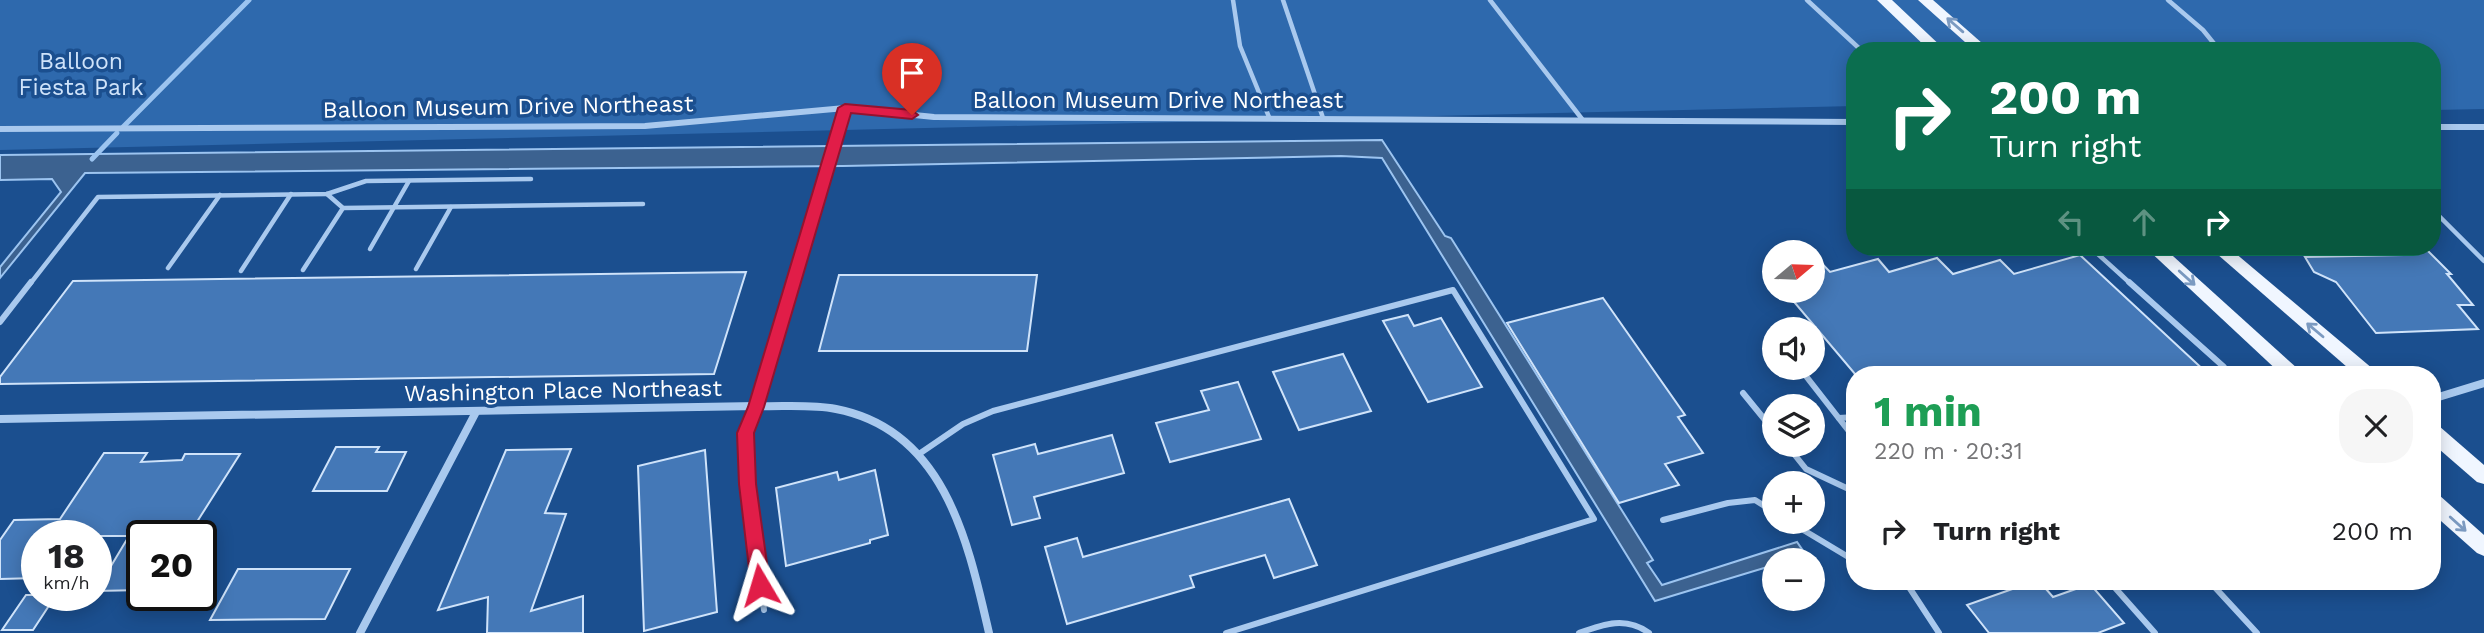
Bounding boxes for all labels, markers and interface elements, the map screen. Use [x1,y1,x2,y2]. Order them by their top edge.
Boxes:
one-way arrow [1946,17,1964,33]
pin [882,43,942,115]
park label: Balloon Fiesta Park [19,48,143,101]
icon: arrive [893,54,931,92]
text: 200 m [1989,68,2141,126]
icon: right [1874,70,1965,161]
street label: Balloon Museum Drive Northeast [973,87,1344,114]
street label: Balloon Museum Drive Northeast [322,90,694,124]
text: Turn right [1989,127,2141,165]
icon: left [2052,203,2090,241]
icon: ahead [2125,203,2163,241]
icon: right [2198,203,2236,241]
north arrow [1762,240,1825,303]
map controls [1762,240,1825,611]
one-way arrow [2178,270,2196,286]
button: sound [1762,317,1825,380]
one-way arrow [2307,322,2325,338]
street label: Washington Place Northeast [404,375,722,407]
text: 1 min [1874,387,1982,436]
button: close [2339,389,2413,463]
button: layers [1762,394,1825,457]
text: 220 m · 20:31 [1874,438,2023,465]
button: + [1762,471,1825,534]
icon: right [1874,512,1912,550]
text: Turn right [1933,516,2060,546]
text: 200 m [2332,516,2413,546]
one-way arrow [2449,516,2467,532]
speed limit sign: 20 [126,520,217,611]
text: 18 [48,535,85,577]
position arrow [723,548,797,622]
button: − [1762,548,1825,611]
text: km/h [43,572,90,593]

